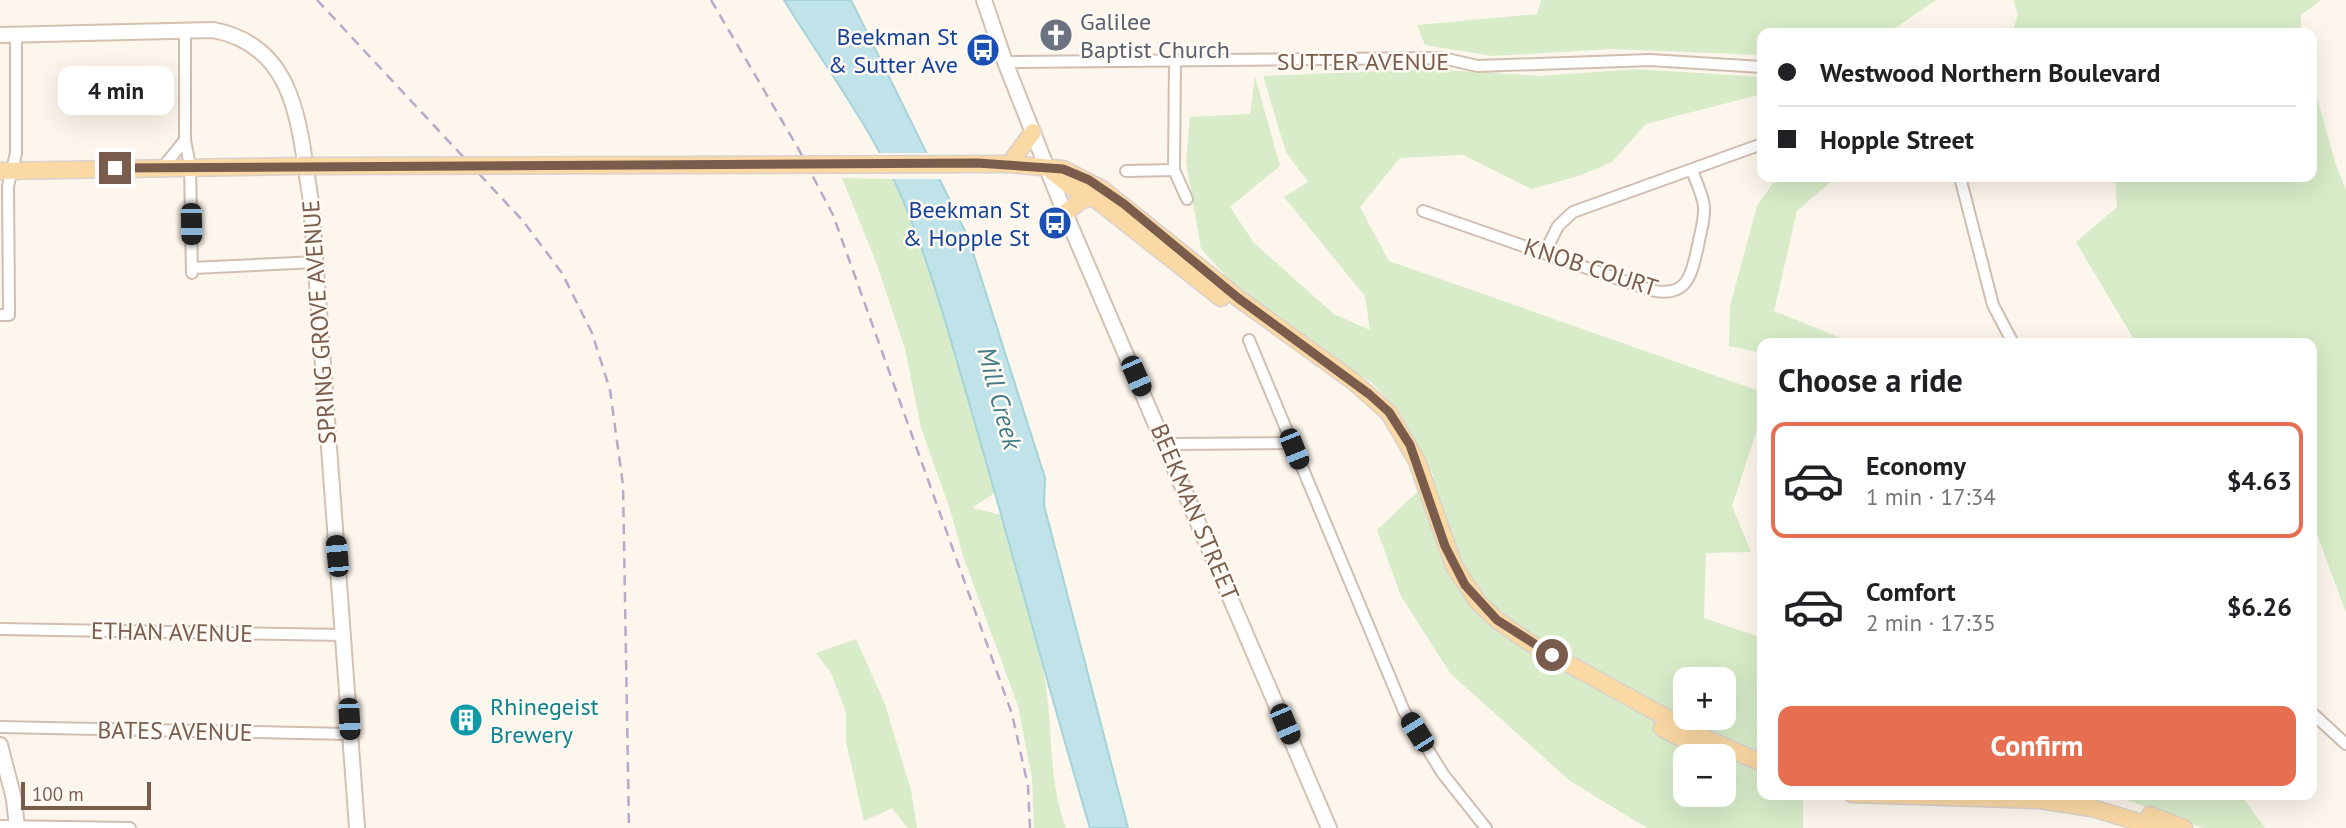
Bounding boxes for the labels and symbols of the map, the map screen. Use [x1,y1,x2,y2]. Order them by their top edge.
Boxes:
place label: Galilee Baptist Church [1080,6,1230,65]
church icon: Galilee Baptist Church [1037,16,1075,54]
place label: Beekman St & Sutter Ave [828,21,958,80]
bus stop icon: Beekman St & Sutter Ave [964,31,1002,69]
street label: SUTTER AVENUE [1277,46,1449,77]
callout: 4 min [57,66,173,116]
route end [99,152,131,184]
place label: Beekman St & Hopple St [903,194,1030,253]
street label: SPRING GROVE AVENUE [295,199,343,445]
car [181,203,202,245]
bus stop icon: Beekman St & Hopple St [1036,204,1074,242]
street label: KNOB COURT [1520,231,1662,303]
water label: Mill Creek [970,343,1030,454]
car [1118,353,1155,399]
street label: BEEKMAN STREET [1144,419,1246,605]
car [1277,426,1312,472]
car [325,534,350,578]
street label: ETHAN AVENUE [91,615,253,649]
route start [1536,639,1568,671]
place label: Rhinegeist Brewery [490,691,599,750]
car [338,697,361,741]
building icon: Rhinegeist Brewery [447,701,485,739]
car [1268,701,1303,747]
car [1397,709,1438,755]
street label: BATES AVENUE [97,714,253,748]
scale bar [21,779,150,811]

